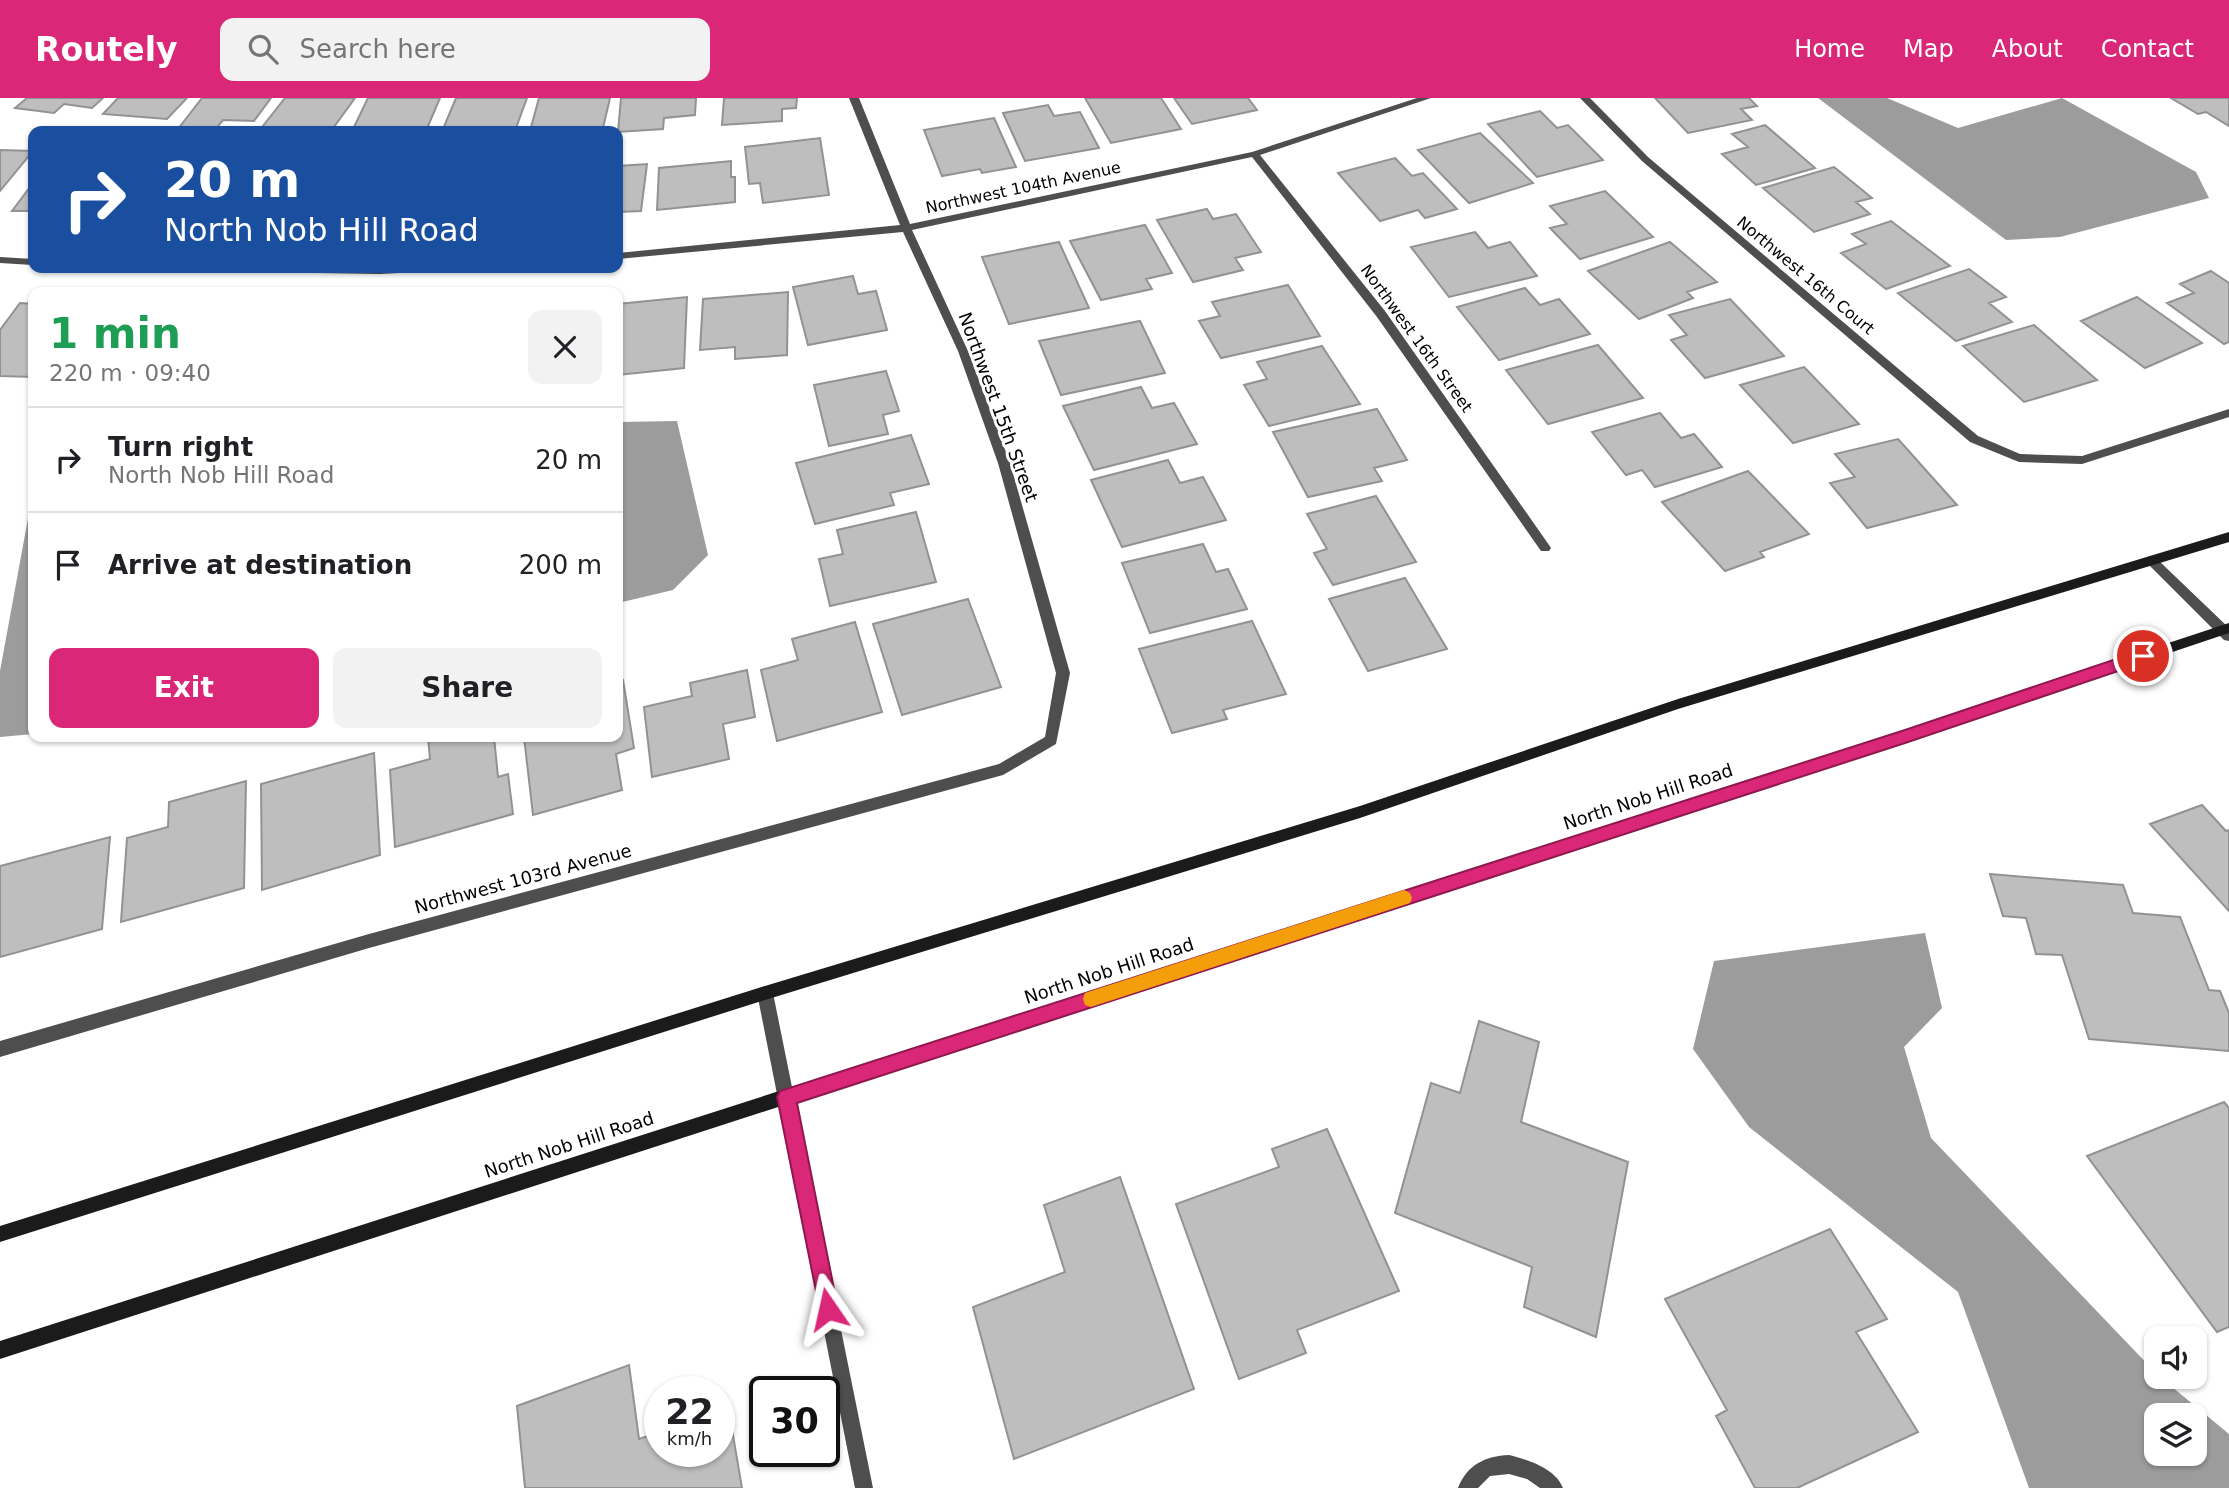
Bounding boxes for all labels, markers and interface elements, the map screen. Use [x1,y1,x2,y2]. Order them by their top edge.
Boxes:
search box [220,18,710,81]
text: Routely [35,30,178,69]
icon: search [244,30,282,68]
text: Search here [300,34,456,64]
text: Home [1794,35,1865,63]
text: Map [1903,35,1954,63]
text: About [1992,35,2063,63]
text: Contact [2101,35,2194,63]
text: 20 m [164,152,300,209]
icon: right [49,154,140,245]
street label: Northwest 104th Avenue [924,158,1122,217]
text: North Nob Hill Road [164,211,479,249]
street label: Northwest 16th Court [1733,212,1878,338]
street label: Northwest 16th Street [1357,261,1477,416]
text: 1 min [49,309,181,358]
street label: Northwest 15th Street [954,309,1043,504]
button: close [528,310,602,384]
text: 220 m · 09:40 [49,360,211,386]
text: Turn right [108,432,253,462]
icon: right [49,441,87,479]
text: 20 m [535,445,602,475]
text: North Nob Hill Road [108,462,334,488]
icon: arrive [49,546,87,584]
text: Arrive at destination [108,550,412,580]
text: 200 m [519,550,602,580]
pin [2113,626,2173,686]
icon: arrive [2124,637,2162,675]
button: Exit [49,648,319,728]
button: Share [333,648,602,728]
street label: North Nob Hill Road [1560,759,1735,834]
street label: Northwest 103rd Avenue [412,839,634,918]
street label: North Nob Hill Road [1021,933,1196,1008]
street label: North Nob Hill Road [481,1107,656,1182]
position arrow [791,1272,865,1346]
map controls [2144,1326,2207,1466]
button: sound [2144,1326,2207,1389]
speed limit sign: 30 [749,1376,840,1467]
text: 22 [665,1392,714,1432]
button: layers [2144,1403,2207,1466]
text: km/h [667,1428,712,1449]

